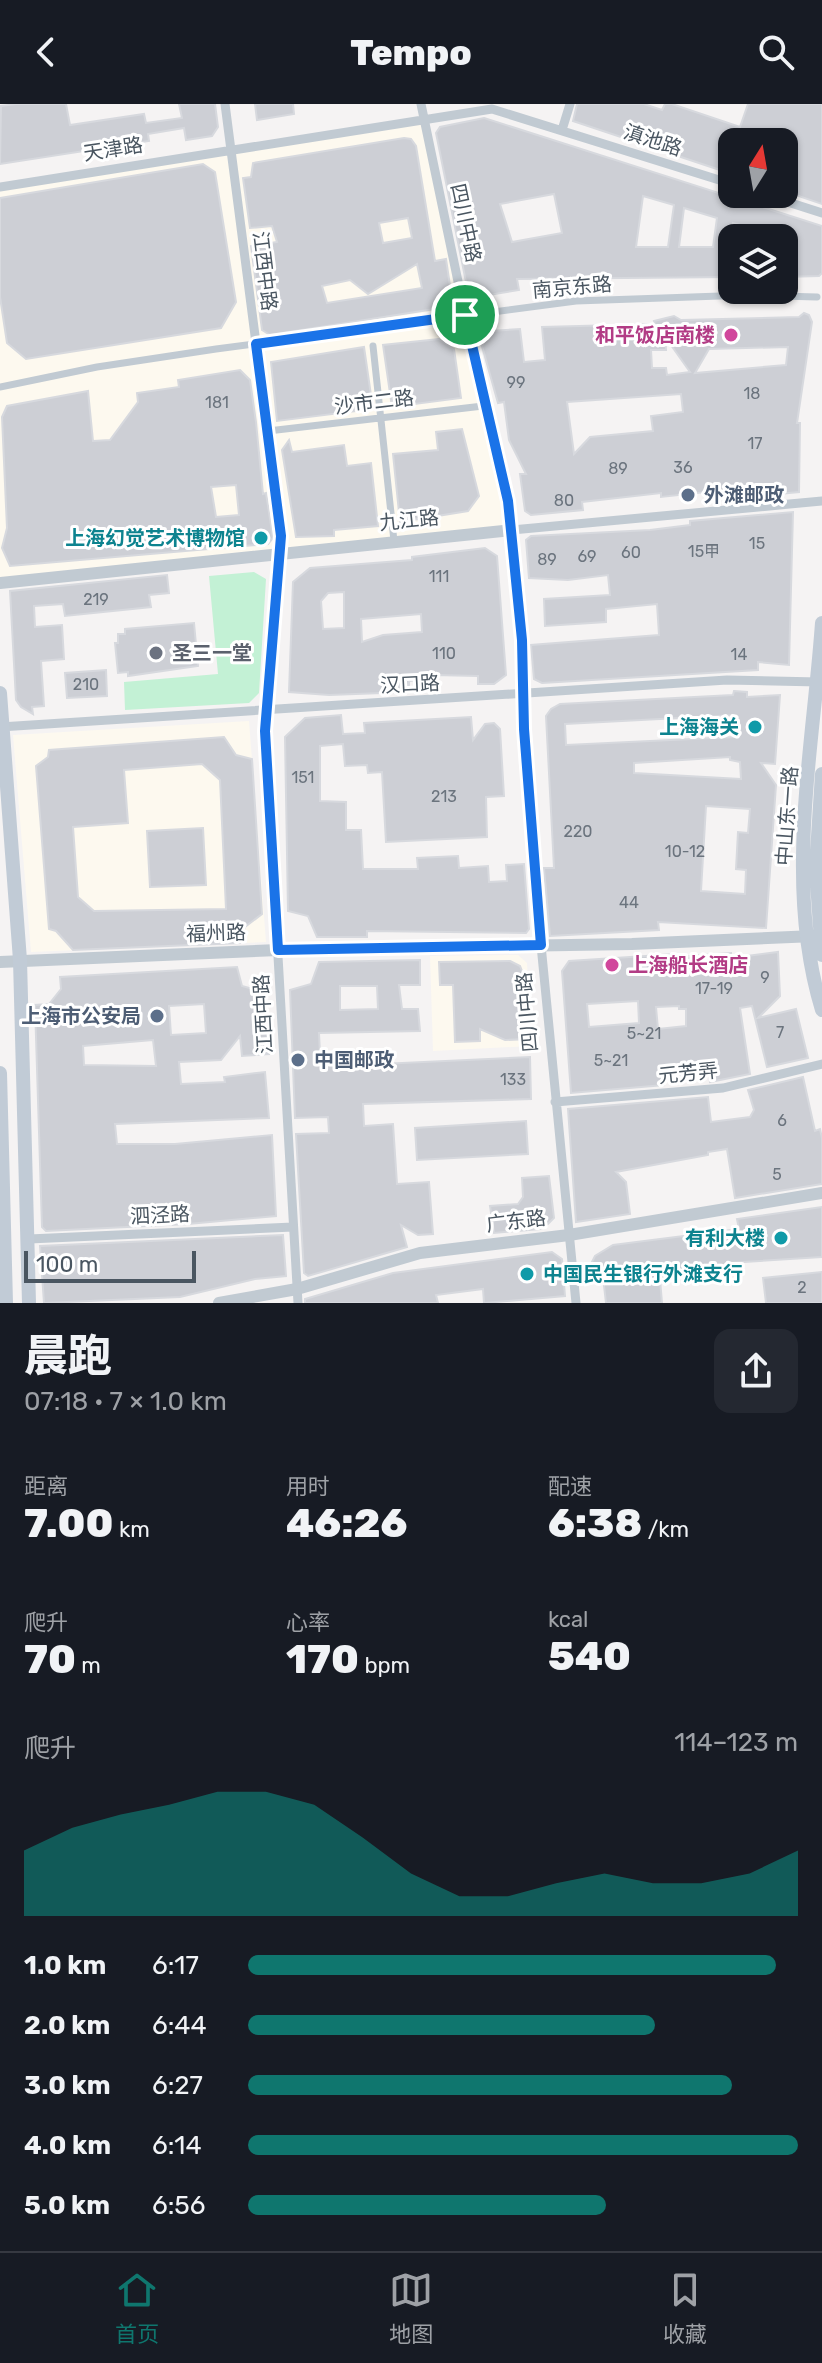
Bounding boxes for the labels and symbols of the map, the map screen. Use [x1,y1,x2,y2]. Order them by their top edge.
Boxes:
street label: 滇池路 [621,119,685,161]
north arrow [718,128,798,208]
street label: 天津路 [81,132,145,166]
street label: 四川中路 [446,181,486,265]
street label: 江西中路 [248,230,282,312]
street label: 南京东路 [531,272,613,302]
pin [431,281,499,349]
place label: 和平饭店南楼 [595,323,715,347]
marker: 和平饭店南楼 [722,326,740,344]
house number: 99 [507,373,525,392]
house number: 18 [743,384,761,403]
street label: 沙市二路 [333,385,415,419]
house number: 181 [205,393,229,412]
house number: 17 [747,434,763,453]
house number: 36 [673,458,693,477]
house number: 89 [608,459,628,478]
place label: 外滩邮政 [704,483,784,507]
marker: 外滩邮政 [679,486,697,504]
house number: 80 [554,491,574,510]
street label: 九江路 [378,505,440,535]
place label: 上海幻觉艺术博物馆 [65,526,245,550]
marker: 上海幻觉艺术博物馆 [252,529,270,547]
house number: 15 [749,534,765,553]
house number: 15甲 [688,542,720,561]
house number: 60 [621,543,641,562]
house number: 69 [577,547,597,566]
house number: 89 [537,550,557,569]
house number: 111 [429,567,449,586]
house number: 219 [83,590,109,609]
place label: 圣三一堂 [172,641,252,665]
marker: 圣三一堂 [147,644,165,662]
house number: 110 [432,644,456,663]
house number: 14 [731,645,747,664]
street label: 汉口路 [379,670,441,698]
house number: 210 [73,675,99,694]
place label: 上海海关 [659,715,739,739]
marker: 上海海关 [746,718,764,736]
street label: 中山东一路 [772,765,802,867]
house number: 151 [292,768,314,787]
house number: 213 [431,787,457,806]
house number: 220 [564,822,592,841]
house number: 10-12 [665,842,705,861]
house number: 44 [619,893,639,912]
street label: 福州路 [186,920,246,946]
place label: 上海船长酒店 [628,953,748,977]
marker: 上海船长酒店 [603,956,621,974]
house number: 9 [760,968,770,987]
street label: 四川中路 [512,971,542,1053]
street label: 江西中路 [249,973,277,1055]
house number: 17-19 [695,979,733,998]
place label: 上海市公安局 [21,1004,141,1028]
marker: 上海市公安局 [148,1007,166,1025]
house number: 7 [776,1023,784,1042]
house number: 5~21 [627,1024,661,1043]
place label: 中国邮政 [314,1048,394,1072]
marker: 中国邮政 [289,1051,307,1069]
house number: 5~21 [594,1051,628,1070]
street label: 元芳弄 [657,1058,719,1088]
house number: 133 [500,1070,526,1089]
house number: 6 [777,1111,787,1130]
house number: 5 [772,1165,782,1184]
street label: 泗泾路 [129,1201,191,1229]
street label: 广东路 [485,1205,547,1237]
place label: 有利大楼 [685,1226,765,1250]
marker: 有利大楼 [772,1229,790,1247]
scale bar [24,1247,196,1283]
place label: 中国民生银行外滩支行 [543,1262,743,1286]
marker: 中国民生银行外滩支行 [518,1265,536,1283]
house number: 2 [797,1278,807,1297]

